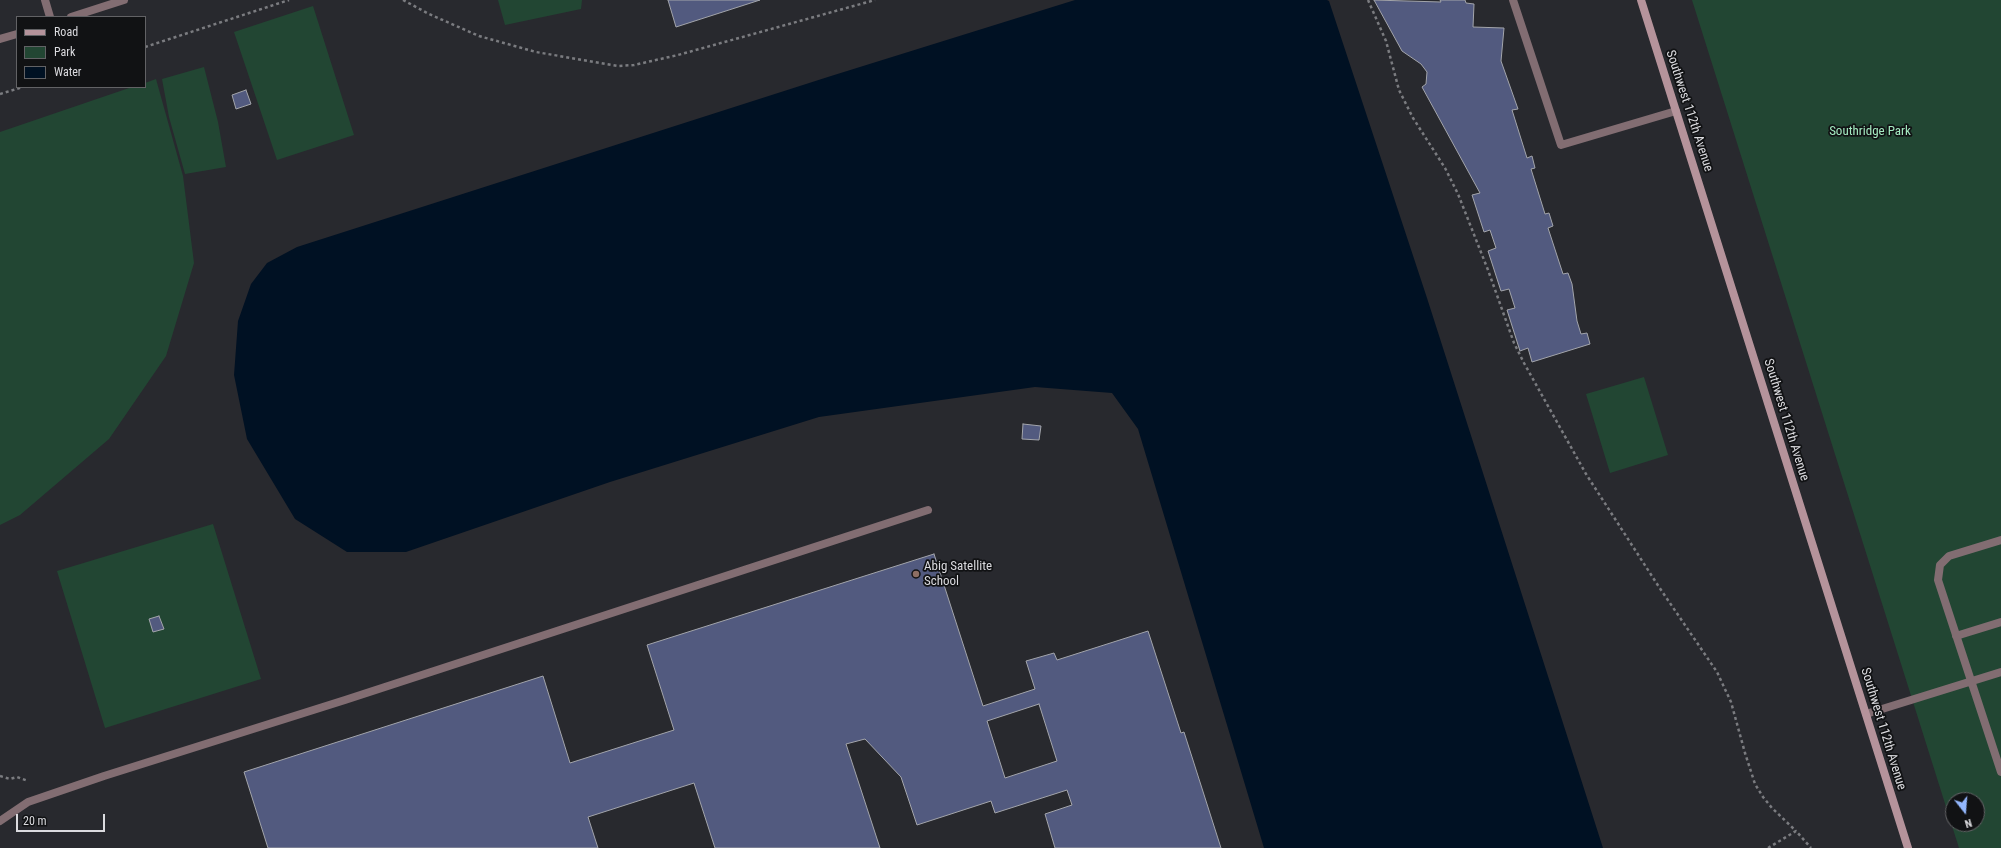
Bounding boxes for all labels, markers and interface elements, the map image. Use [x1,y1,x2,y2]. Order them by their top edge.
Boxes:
legend [16,16,146,88]
text: Road [54,25,78,39]
text: Park [54,45,75,59]
street label: Southwest 112th Avenue [1662,48,1716,174]
text: Water [54,65,82,79]
park label: Southridge Park [1829,124,1911,140]
street label: Southwest 112th Avenue [1760,357,1812,483]
place label: Abig Satellite School [924,559,992,590]
marker: Abig Satellite School [911,569,921,579]
street label: Southwest 112th Avenue [1857,666,1909,792]
north arrow [1945,792,1985,832]
scale bar [18,806,107,832]
text: 20 m [23,814,47,828]
text: N [1963,816,1973,830]

